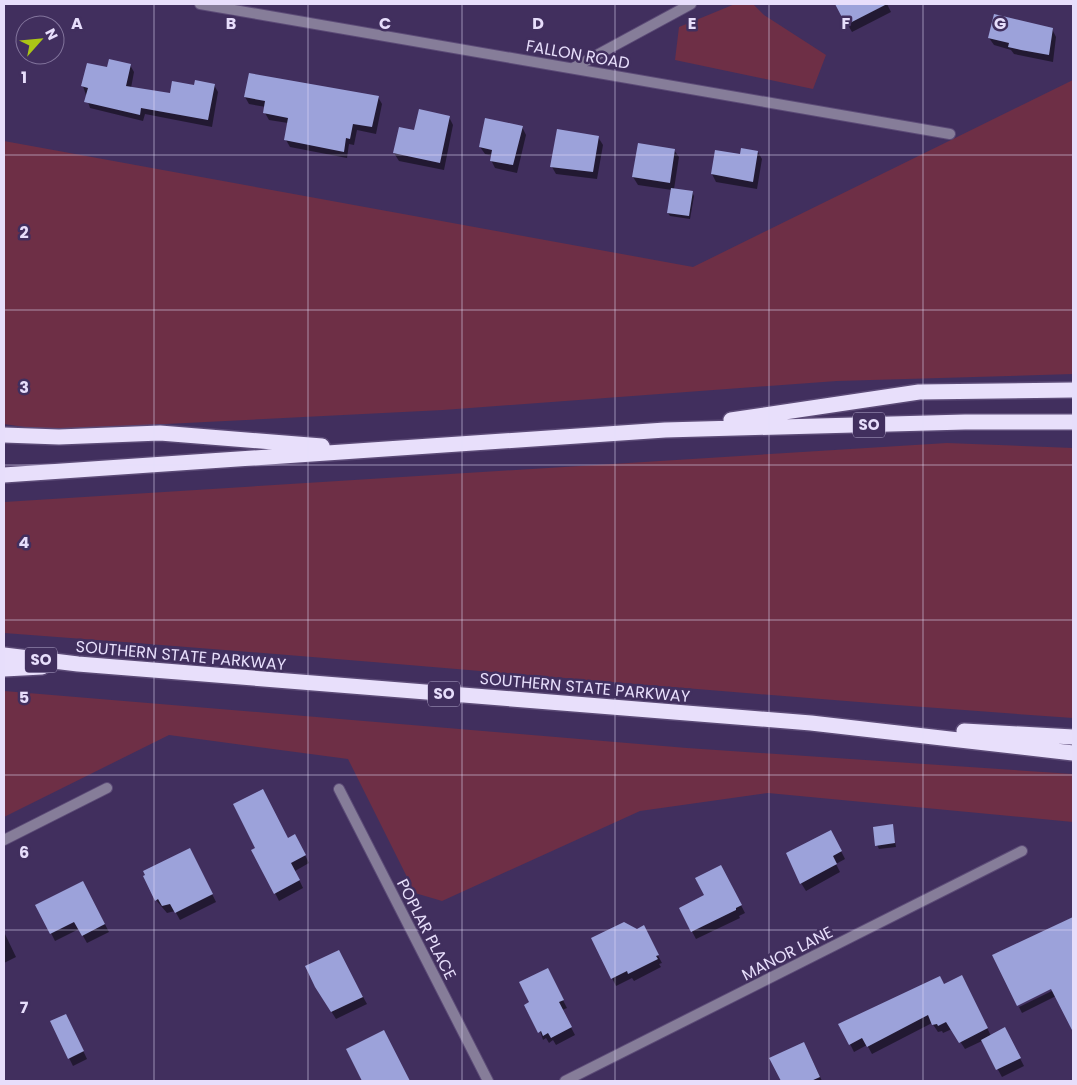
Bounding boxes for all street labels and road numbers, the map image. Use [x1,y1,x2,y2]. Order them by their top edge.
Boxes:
street label: FALLON ROAD [524,34,632,75]
road number: SO [853,412,885,438]
street label: SOUTHERN STATE PARKWAY [75,635,288,676]
road number: SO [25,648,57,672]
street label: SOUTHERN STATE PARKWAY [479,667,692,708]
road number: SO [428,682,460,706]
street label: POPLAR PLACE [391,875,462,984]
street label: MANOR LANE [738,921,837,986]

